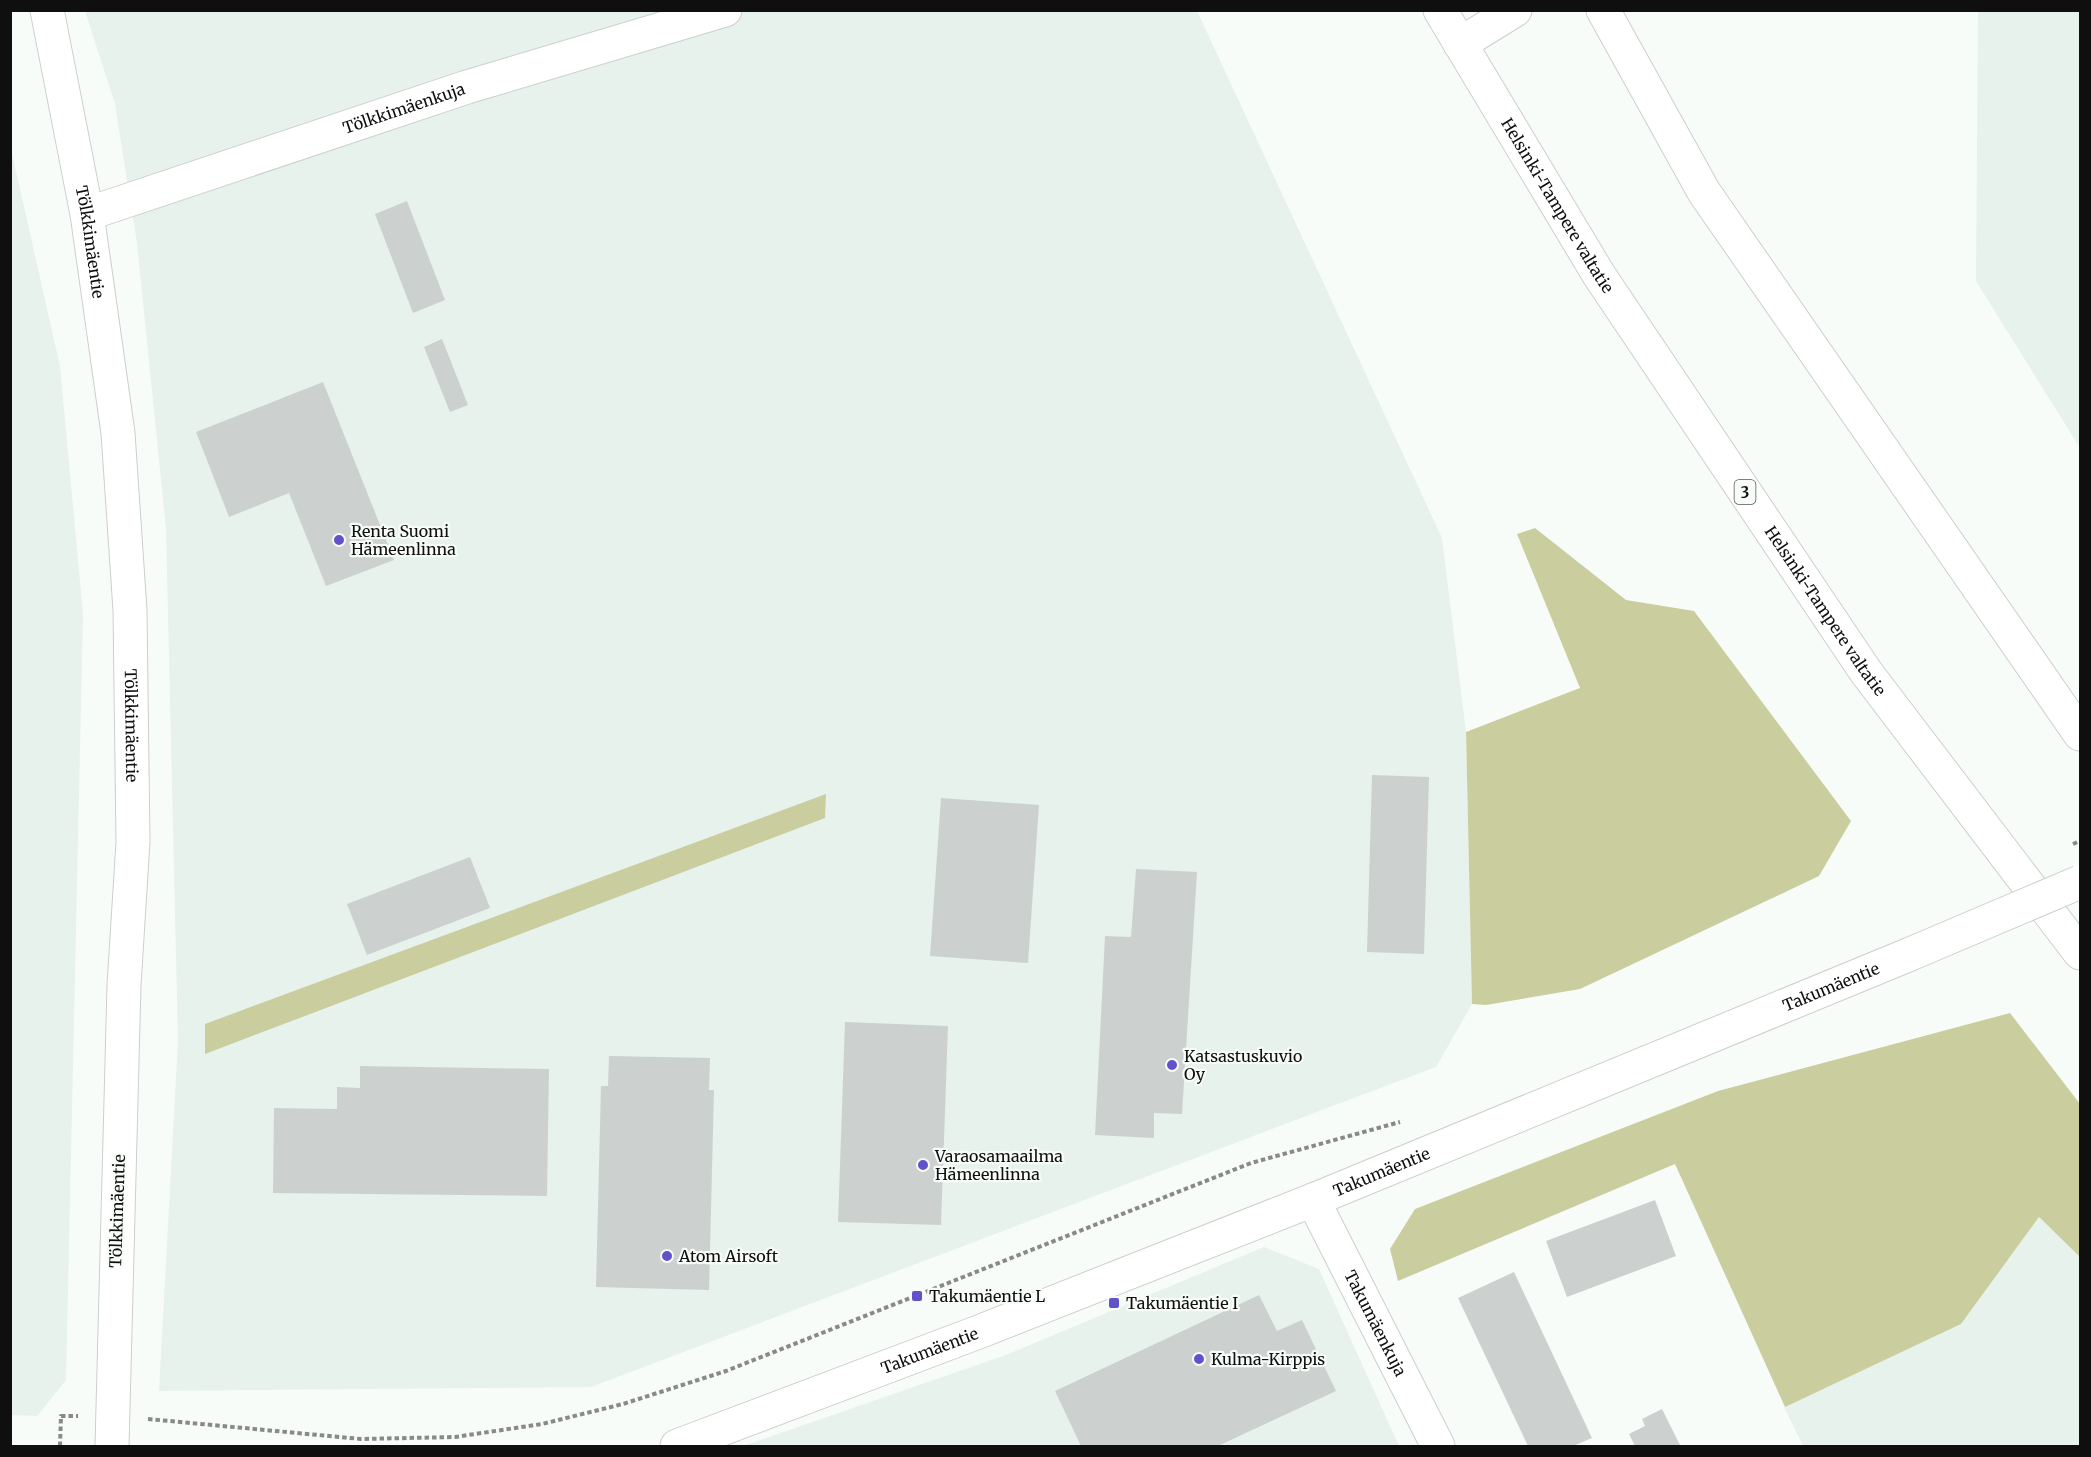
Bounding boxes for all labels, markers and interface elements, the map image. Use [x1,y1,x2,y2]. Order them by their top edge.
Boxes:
street label: Tölkkimäenkuja [340,78,468,138]
street label: Helsinki-Tampere valtatie [1497,114,1618,297]
street label: Tölkkimäentie [72,184,109,299]
road number: 3 [1734,480,1756,504]
place label: Renta Suomi Hämeenlinna [351,521,456,559]
street label: Helsinki-Tampere valtatie [1761,522,1890,699]
marker: Renta Suomi Hämeenlinna [332,533,346,547]
street label: Tölkkimäentie [121,669,142,782]
street label: Takumäentie [1780,958,1882,1016]
place label: Katsastuskuvio Oy [1184,1046,1302,1084]
marker: Katsastuskuvio Oy [1165,1058,1179,1072]
street label: Takumäentie [1330,1143,1433,1201]
place label: Varaosamaailma Hämeenlinna [934,1146,1063,1184]
street label: Tölkkimäentie [105,1154,129,1268]
marker: Varaosamaailma Hämeenlinna [916,1158,930,1172]
place label: Atom Airsoft [678,1246,779,1266]
marker: Atom Airsoft [660,1249,674,1263]
street label: Takumäenkuja [1340,1267,1411,1380]
place label: Takumäentie L [929,1286,1045,1306]
marker: Takumäentie L [910,1289,924,1303]
place label: Takumäentie I [1126,1293,1238,1313]
marker: Takumäentie I [1107,1296,1121,1310]
street label: Takumäentie [878,1323,981,1378]
place label: Kulma-Kirppis [1211,1349,1325,1369]
marker: Kulma-Kirppis [1192,1352,1206,1366]

